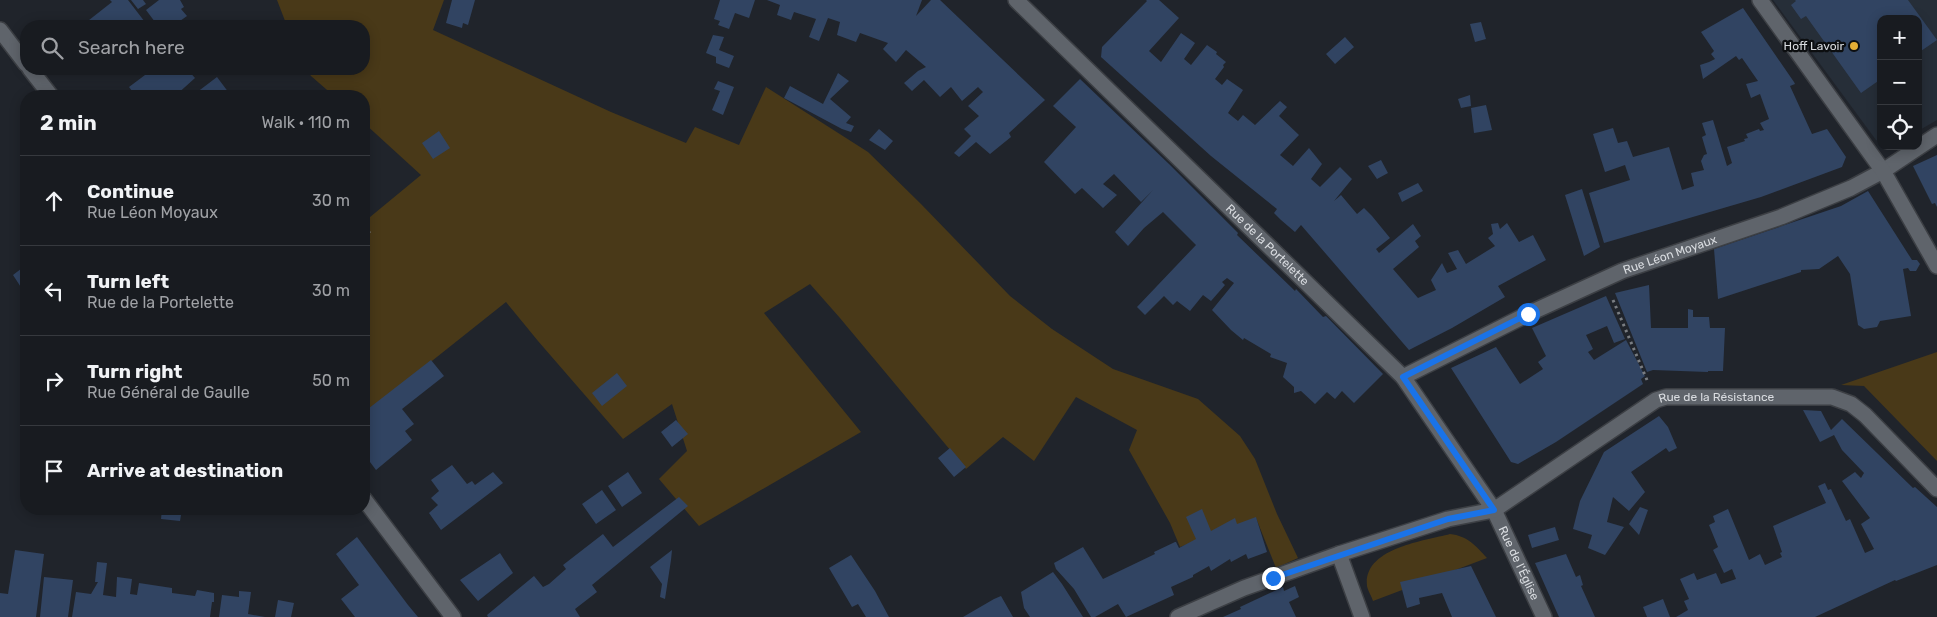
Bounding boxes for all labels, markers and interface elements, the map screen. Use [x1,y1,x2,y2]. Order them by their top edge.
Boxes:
map controls [1877,15,1922,150]
button: + [1877,15,1922,60]
search box [20,20,370,75]
icon: search [38,34,66,62]
text: Search here [78,36,185,59]
place label: Hoff Lavoir [1784,39,1844,53]
marker: Hoff Lavoir [1848,40,1860,52]
button: − [1877,60,1922,105]
button: locate [1877,105,1922,150]
text: 2 min [40,110,97,135]
text: Walk · 110 m [262,113,350,132]
text: Continue [87,180,174,203]
icon: ahead [40,187,68,215]
text: 30 m [312,191,350,210]
street label: Rue de la Portelette [1223,201,1312,289]
text: Rue Léon Moyaux [87,203,218,222]
street label: Rue Léon Moyaux [1621,232,1719,277]
text: Turn left [87,270,169,293]
icon: left [40,277,68,305]
text: 30 m [312,281,350,300]
text: Rue de la Portelette [87,293,234,312]
route start [1517,303,1540,326]
text: Turn right [87,360,182,383]
icon: right [40,367,68,395]
text: 50 m [312,371,350,390]
text: Rue Général de Gaulle [87,383,250,402]
street label: Rue de la Résistance [1657,390,1775,406]
icon: arrive [40,457,68,485]
text: Arrive at destination [87,459,283,482]
street label: Rue de l'Église [1495,524,1542,603]
route end [1262,567,1285,590]

